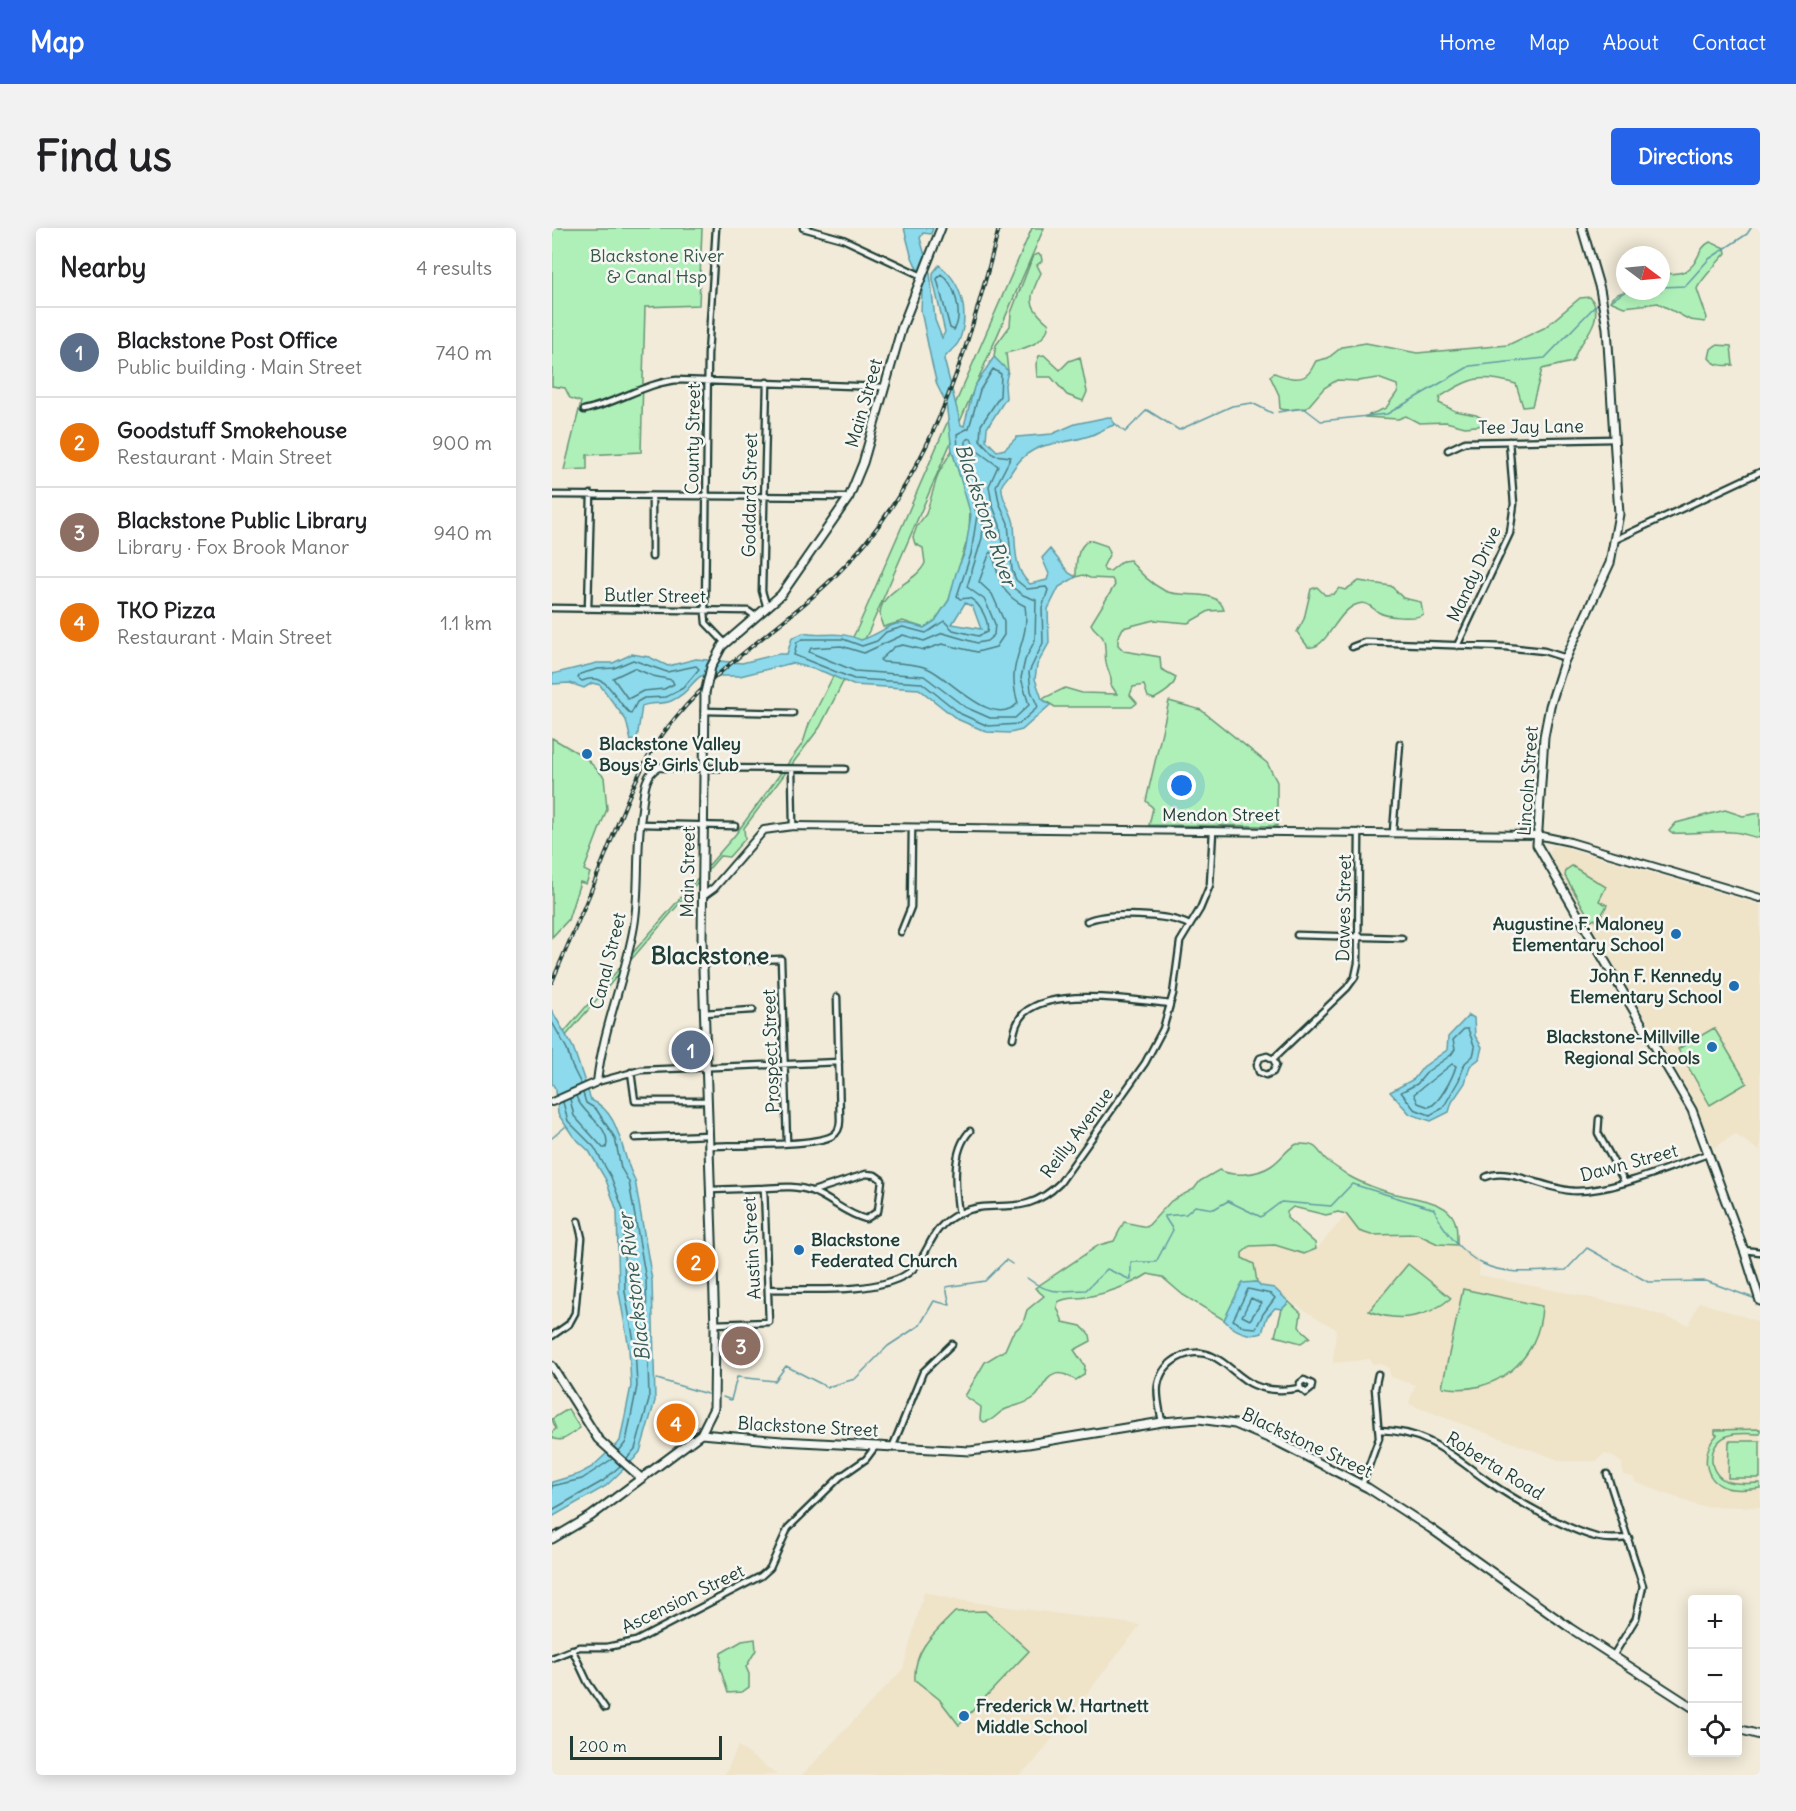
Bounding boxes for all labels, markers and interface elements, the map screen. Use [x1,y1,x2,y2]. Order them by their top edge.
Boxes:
text: Map [30,24,84,60]
text: Home [1439,29,1496,56]
text: Map [1529,29,1570,56]
text: About [1603,29,1659,56]
text: Contact [1692,29,1766,56]
button: Directions [1611,128,1760,185]
text: Find us [36,130,172,182]
park label: Blackstone River & Canal Hsp [590,244,725,288]
north arrow [1616,246,1670,300]
text: Nearby [60,251,146,284]
text: 4 results [416,255,492,280]
text: Blackstone Post Office [117,326,338,354]
text: 1 [76,340,83,365]
text: 740 m [436,340,492,365]
text: Public building · Main Street [117,354,362,379]
street label: Main Street [840,356,887,450]
street label: County Street [680,383,705,495]
street label: Tee Jay Lane [1478,414,1584,439]
text: Goodstuff Smokehouse [117,416,347,444]
text: 2 [74,430,85,455]
text: 900 m [432,430,492,455]
street label: Goddard Street [737,432,762,557]
water label: Blackstone River [950,440,1024,592]
text: Restaurant · Main Street [117,444,332,469]
text: Blackstone Public Library [117,506,367,534]
text: 3 [74,520,85,545]
text: 940 m [433,520,492,545]
street label: Mandy Drive [1441,522,1506,625]
text: Library · Fox Brook Manor [117,534,349,559]
street label: Butler Street [604,583,706,608]
text: TKO Pizza [117,596,215,624]
text: 4 [74,610,85,635]
text: 1.1 km [440,610,492,635]
text: Restaurant · Main Street [117,624,332,649]
street label: Lincoln Street [1512,725,1543,837]
place label: Blackstone Valley Boys & Girls Club [599,732,741,776]
marker: Blackstone Valley Boys & Girls Club [580,747,594,761]
your location [1167,771,1196,800]
street label: Mendon Street [1162,803,1280,826]
street label: Main Street [675,826,700,918]
street label: Dawes Street [1331,854,1356,962]
street label: Canal Street [584,910,631,1012]
place label: Augustine F. Maloney Elementary School [1493,912,1664,956]
marker: Augustine F. Maloney Elementary School [1669,927,1683,941]
district label: Blackstone [651,940,769,970]
place label: John F. Kennedy Elementary School [1570,964,1722,1008]
marker: John F. Kennedy Elementary School [1727,979,1741,993]
street label: Prospect Street [757,989,784,1113]
place label: Blackstone-Millville Regional Schools [1546,1025,1700,1069]
pin: 1 [672,1028,710,1072]
marker: Blackstone-Millville Regional Schools [1705,1040,1719,1054]
street label: Reilly Avenue [1035,1083,1118,1183]
street label: Dawn Street [1578,1138,1680,1187]
street label: Austin Street [737,1196,766,1300]
water label: Blackstone River [612,1209,655,1363]
place label: Blackstone Federated Church [811,1228,958,1272]
pin: 2 [676,1240,716,1284]
marker: Blackstone Federated Church [792,1243,806,1257]
pin: 3 [722,1324,760,1368]
pin: 4 [656,1400,696,1446]
street label: Blackstone Street [1238,1402,1376,1483]
street label: Blackstone Street [737,1411,879,1442]
street label: Roberta Road [1442,1426,1549,1505]
street label: Ascension Street [618,1559,748,1638]
map controls [1688,1595,1742,1757]
button: + [1688,1595,1742,1649]
button: − [1688,1649,1742,1703]
place label: Frederick W. Hartnett Middle School [976,1694,1150,1738]
button: locate [1688,1703,1742,1757]
marker: Frederick W. Hartnett Middle School [957,1709,971,1723]
scale bar [570,1733,722,1760]
text: 200 m [579,1736,627,1756]

